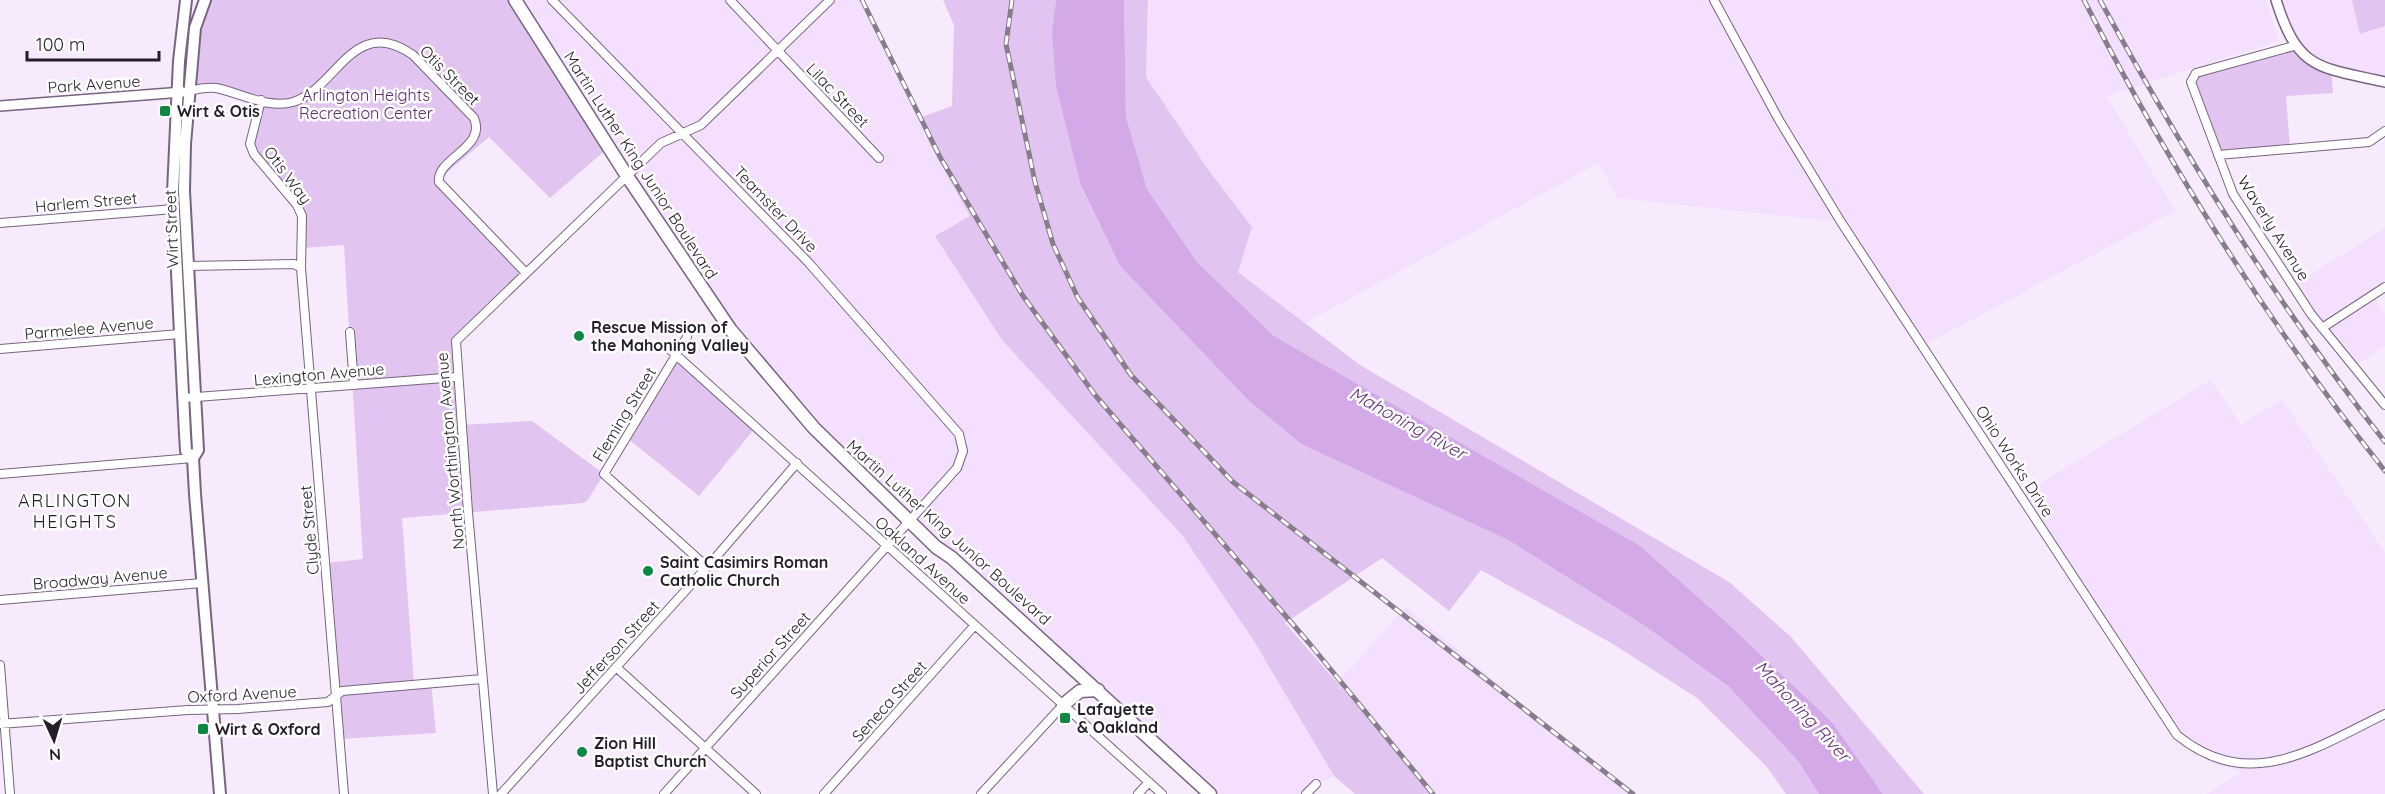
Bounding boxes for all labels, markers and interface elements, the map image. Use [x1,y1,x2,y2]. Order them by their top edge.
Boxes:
scale bar [27,24,159,62]
text: 100 m [36,33,85,56]
street label: Otis Street [416,41,484,109]
street label: Martin Luther King Junior Boulevard [560,47,722,283]
street label: Lilac Street [802,59,874,131]
street label: Park Avenue [47,71,141,97]
park label: Arlington Heights Recreation Center [299,85,433,123]
place label: Wirt & Otis [177,101,260,121]
marker: Wirt & Otis [158,104,172,118]
street label: Otis Way [260,142,316,208]
street label: Teamster Drive [730,162,822,256]
street label: Waverly Avenue [2234,172,2314,284]
street label: Harlem Street [34,188,138,216]
street label: Wirt Street [160,189,182,269]
street label: Parmelee Avenue [24,312,154,344]
place label: Rescue Mission of the Mahoning Valley [591,317,749,355]
marker: Rescue Mission of the Mahoning Valley [572,329,586,343]
street label: North Worthington Avenue [431,352,469,550]
street label: Lexington Avenue [253,358,385,390]
street label: Fleming Street [588,363,660,465]
water label: Mahoning River [1346,381,1472,466]
street label: Ohio Works Drive [1972,402,2058,520]
street label: Martin Luther King Junior Boulevard [843,435,1055,629]
street label: Clyde Street [295,484,323,576]
district label: ARLINGTON HEIGHTS [18,489,132,533]
street label: Oakland Avenue [871,512,975,608]
place label: Saint Casimirs Roman Catholic Church [660,552,828,590]
street label: Broadway Avenue [32,562,168,594]
marker: Saint Casimirs Roman Catholic Church [641,564,655,578]
street label: Jefferson Street [569,596,663,698]
street label: Superior Street [726,607,814,703]
street label: Seneca Street [847,656,931,746]
water label: Mahoning River [1750,656,1857,768]
street label: Oxford Avenue [187,681,297,707]
place label: Lafayette & Oakland [1077,699,1158,737]
north arrow [24,710,84,770]
marker: Lafayette & Oakland [1058,711,1072,725]
place label: Wirt & Oxford [215,719,321,739]
marker: Wirt & Oxford [196,722,210,736]
place label: Zion Hill Baptist Church [594,733,707,771]
text: N [48,745,62,765]
marker: Zion Hill Baptist Church [575,745,589,759]

